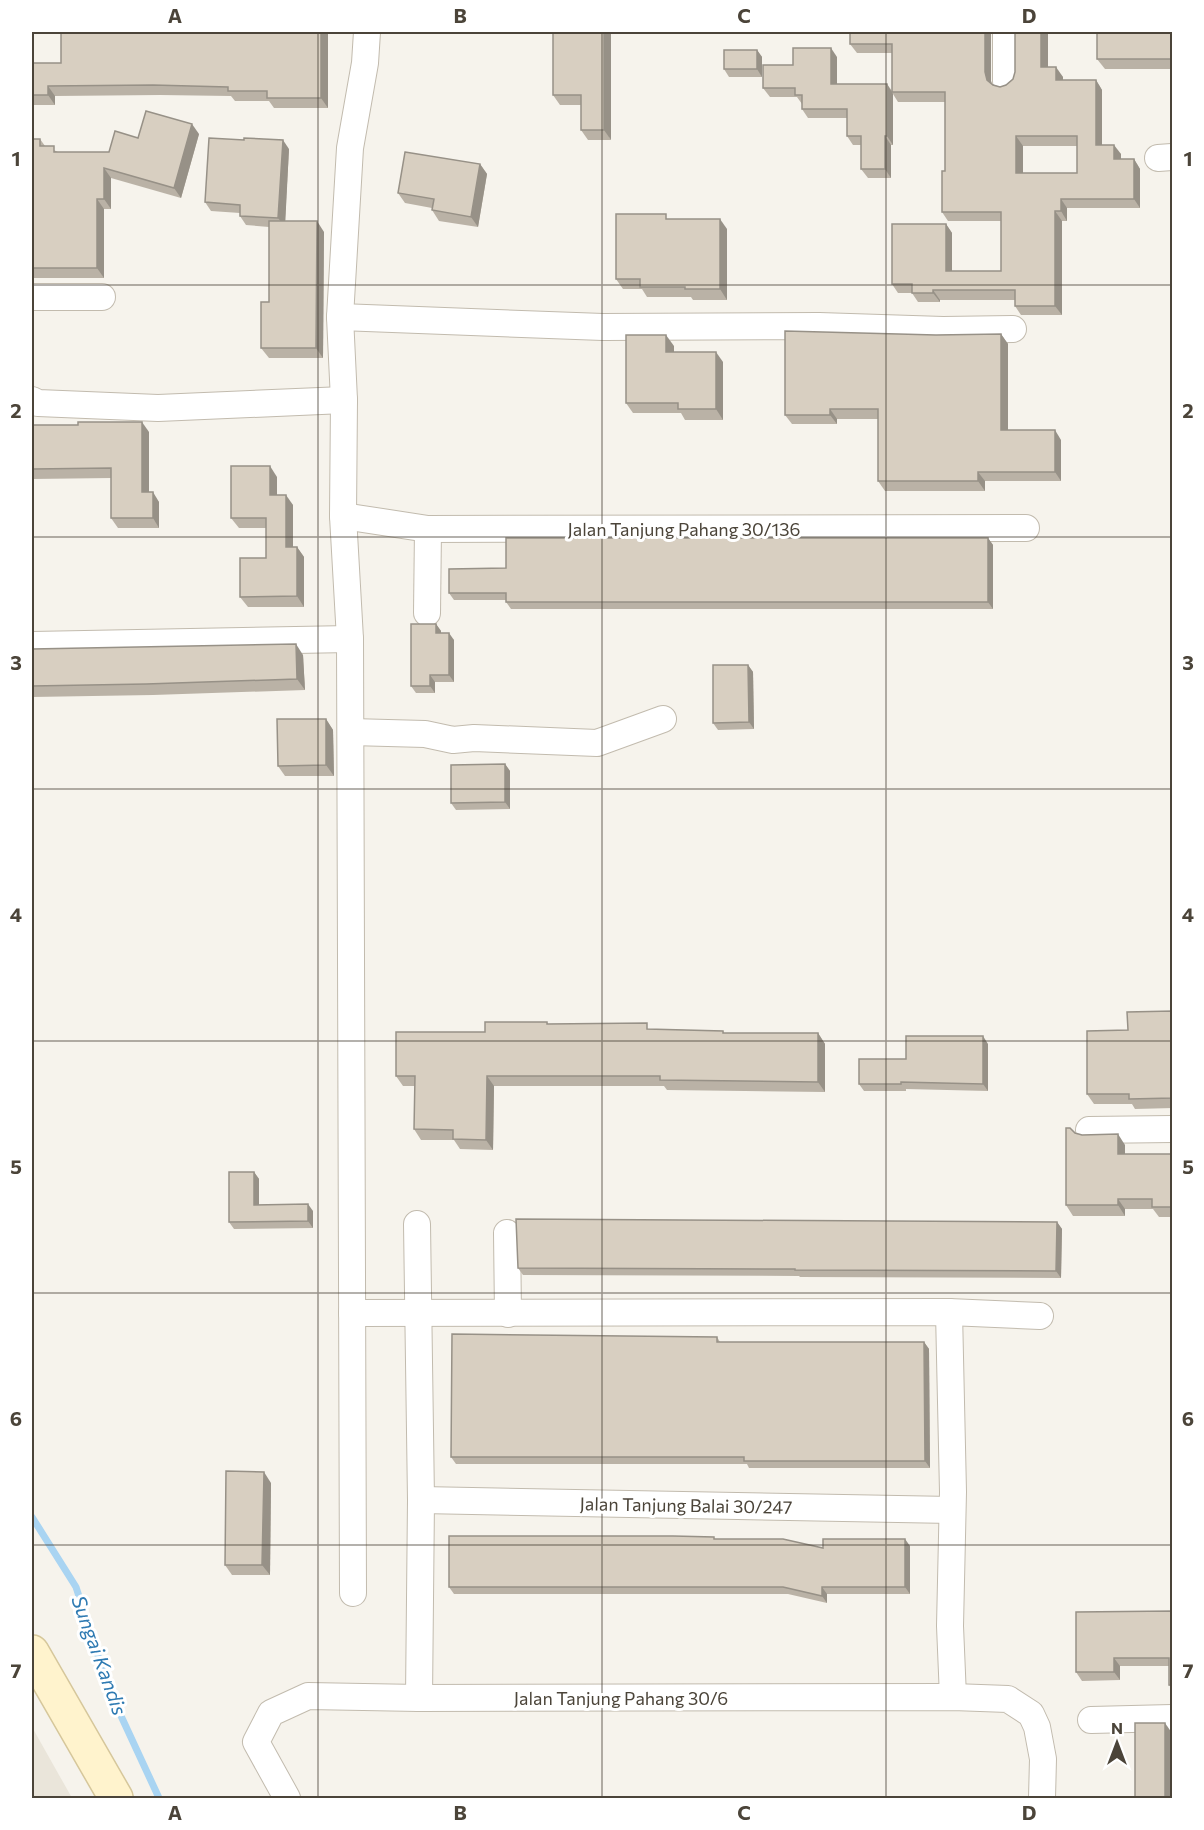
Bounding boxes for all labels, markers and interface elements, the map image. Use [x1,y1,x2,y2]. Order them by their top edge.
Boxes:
text: A [168,3,182,27]
text: B [453,3,467,27]
text: C [737,3,751,27]
text: D [1022,3,1036,27]
text: 1 [11,146,21,170]
text: 1 [1183,146,1193,170]
text: 2 [10,398,22,422]
text: 2 [1182,398,1194,422]
street label: Jalan Tanjung Pahang 30/136 [568,518,800,540]
text: 3 [10,650,22,674]
text: 3 [1182,650,1194,674]
text: 4 [10,902,22,926]
text: 4 [1182,902,1194,926]
text: 5 [10,1154,22,1178]
text: 5 [1182,1154,1194,1178]
text: 6 [10,1406,22,1430]
text: 6 [1182,1406,1194,1430]
street label: Jalan Tanjung Balai 30/247 [579,1492,793,1518]
water label: Sungai Kandis [67,1592,133,1718]
text: 7 [11,1658,22,1682]
text: 7 [1183,1658,1194,1682]
street label: Jalan Tanjung Pahang 30/6 [514,1687,728,1709]
north arrow [1087,1713,1147,1773]
text: N [1111,1718,1123,1737]
text: A [168,1800,182,1824]
text: B [453,1800,467,1824]
text: C [737,1800,751,1824]
text: D [1022,1800,1036,1824]

